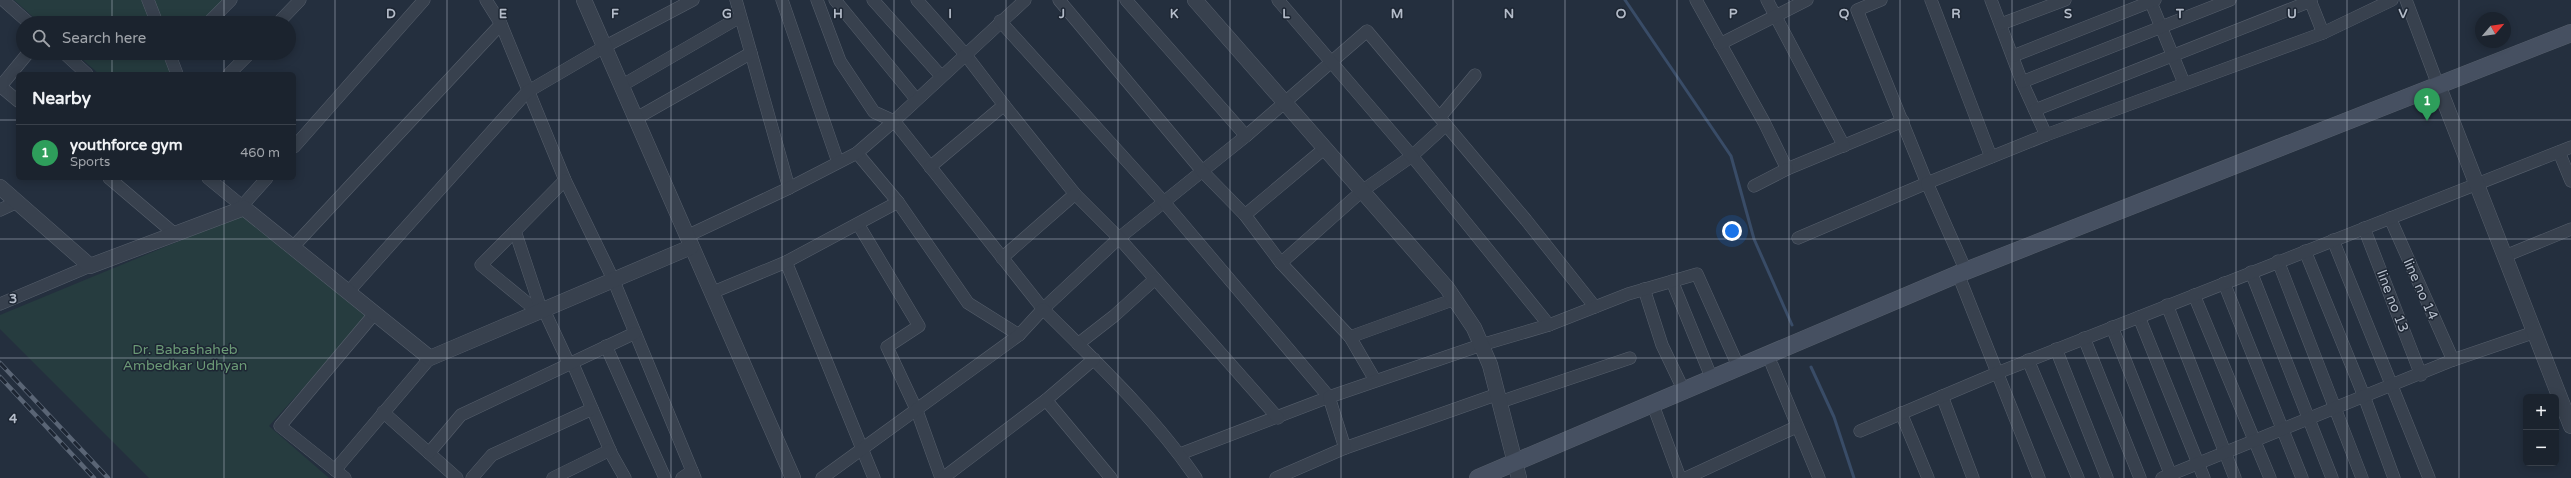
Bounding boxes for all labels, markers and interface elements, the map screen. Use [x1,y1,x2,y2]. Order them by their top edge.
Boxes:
text: D [386,6,396,22]
text: E [499,6,507,22]
text: F [611,6,619,22]
text: G [722,6,732,22]
text: H [833,6,843,22]
text: I [948,6,952,22]
text: J [1058,6,1065,22]
text: K [1170,6,1179,22]
text: L [1282,6,1290,22]
text: M [1391,6,1403,22]
text: N [1504,6,1514,22]
text: O [1616,6,1627,22]
text: P [1729,6,1738,22]
text: Q [1839,6,1850,22]
text: R [1951,6,1961,22]
text: S [2064,6,2072,22]
text: T [2175,6,2185,22]
text: U [2287,6,2297,22]
text: V [2398,6,2408,22]
north arrow [2475,12,2511,48]
search box [16,16,296,60]
icon: search [30,27,52,49]
text: Search here [62,29,146,47]
text: Nearby [32,88,91,109]
pin: 1 [2414,88,2440,121]
text: youthforce gym [70,136,182,154]
text: 1 [41,145,49,161]
text: 460 m [240,145,280,161]
text: Sports [70,154,110,170]
your location [1722,221,1742,241]
street label: line no 14 [2399,256,2442,323]
street label: line no 13 [2373,268,2412,335]
text: 3 [9,291,17,307]
park label: Dr. Babashaheb Ambedkar Udhyan [123,341,247,374]
map controls [2523,394,2559,466]
button: + [2523,394,2559,430]
text: 4 [9,411,18,427]
button: − [2523,430,2559,466]

